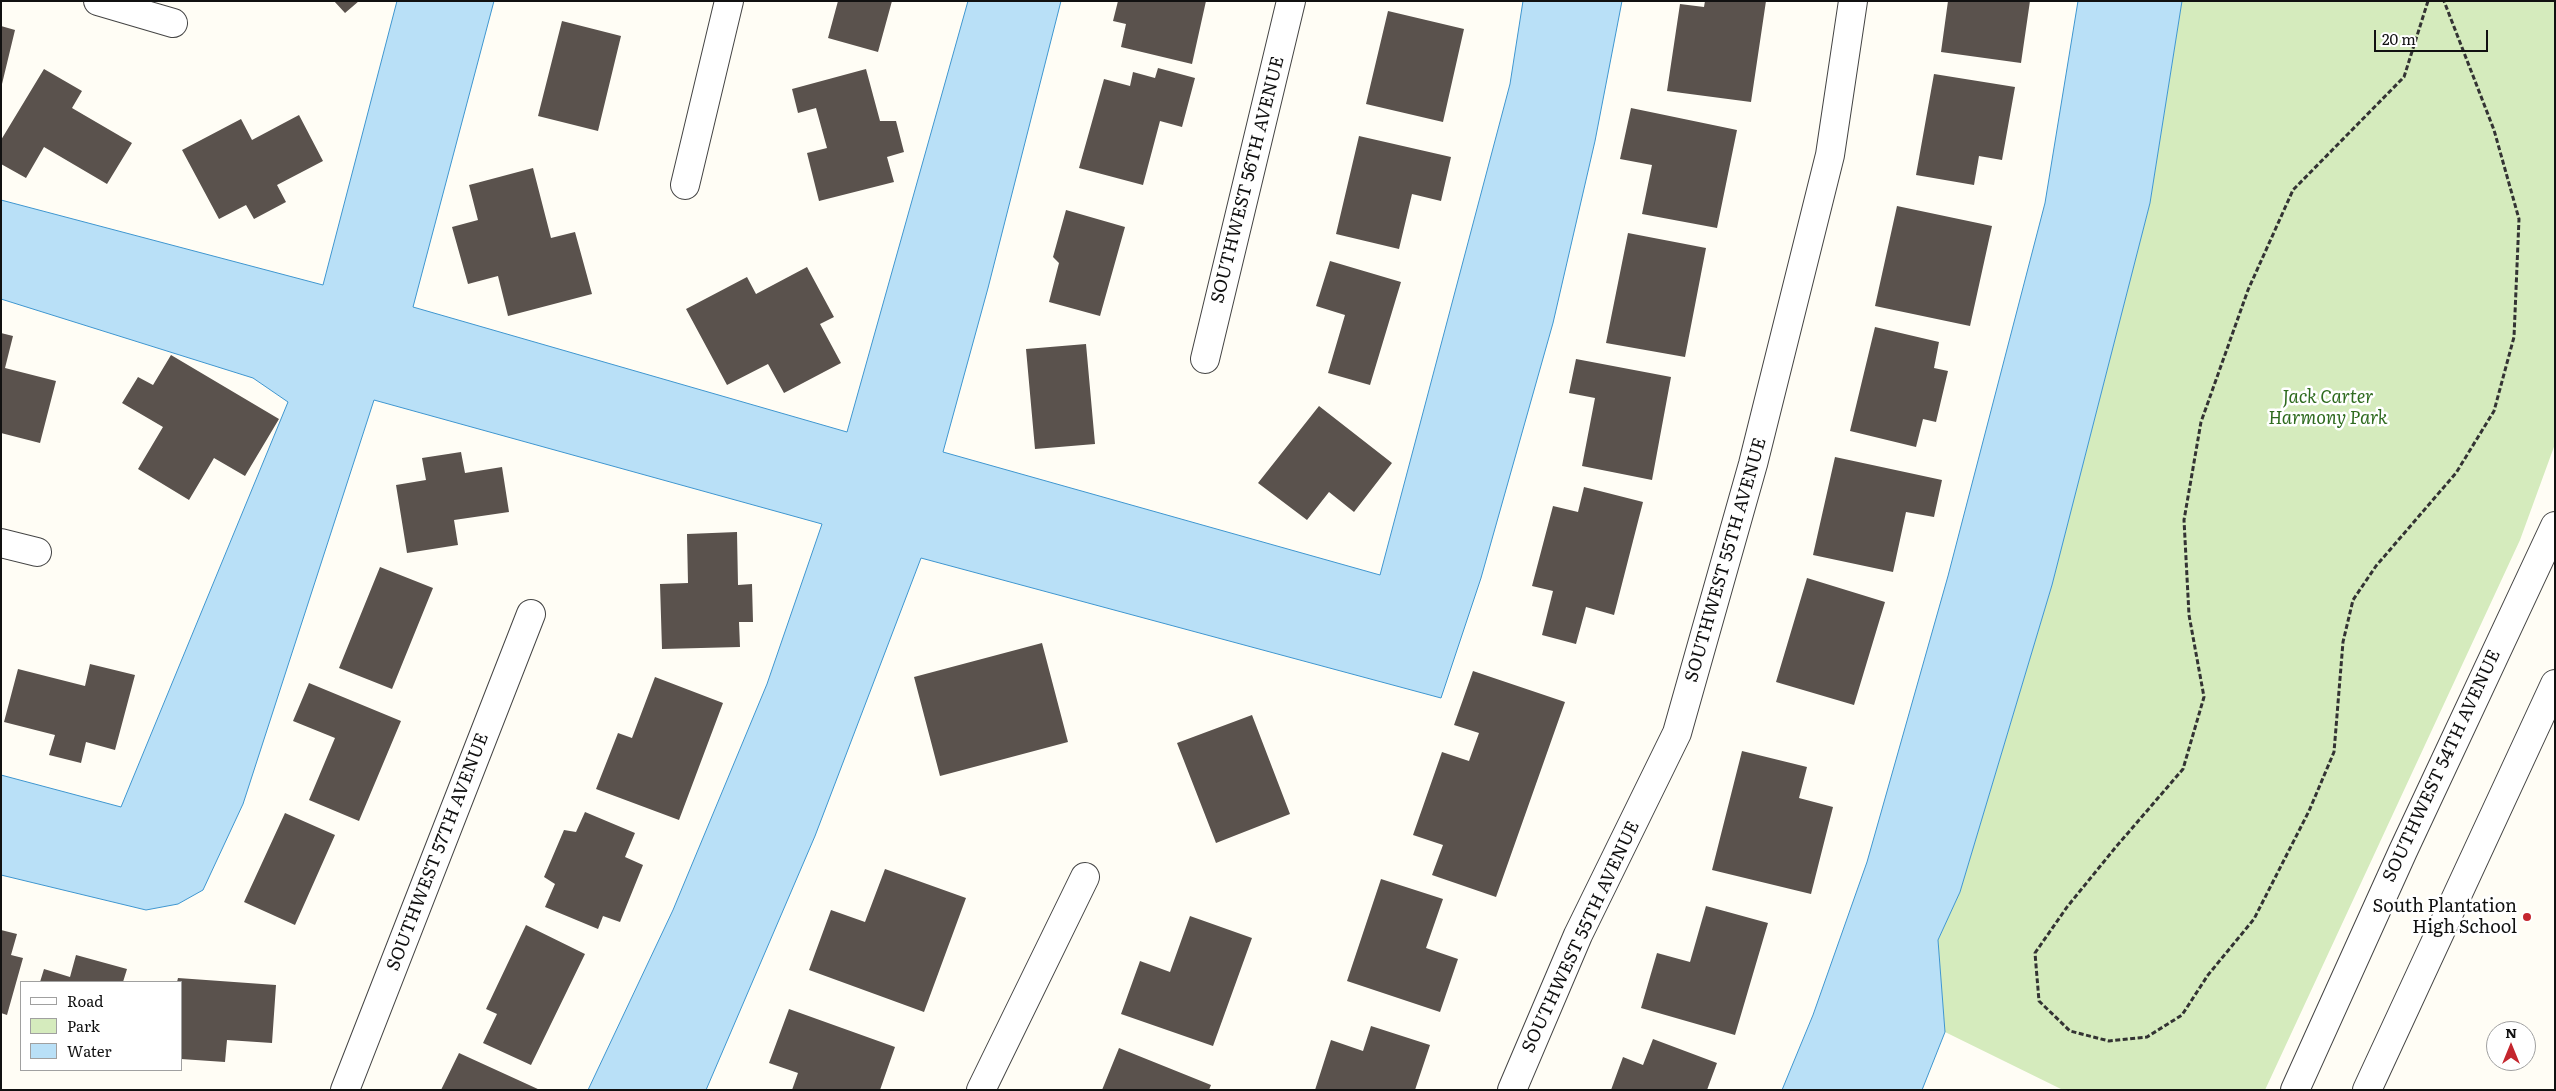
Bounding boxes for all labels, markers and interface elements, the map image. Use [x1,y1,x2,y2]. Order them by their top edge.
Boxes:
scale bar [2376,20,2490,52]
text: 20 m [2382,27,2416,50]
street label: SOUTHWEST 56TH AVENUE [1207,54,1289,306]
park label: Jack Carter Harmony Park [2268,387,2388,429]
street label: SOUTHWEST 55TH AVENUE [1681,435,1771,685]
street label: SOUTHWEST 54TH AVENUE [2379,646,2505,886]
street label: SOUTHWEST 57TH AVENUE [383,730,493,974]
street label: SOUTHWEST 55TH AVENUE [1518,818,1644,1056]
place label: South Plantation High School [2373,896,2517,939]
marker: South Plantation High School [2521,911,2533,923]
legend [20,981,182,1071]
text: Road [67,989,103,1012]
text: Park [67,1014,100,1037]
north arrow [2486,1021,2536,1071]
text: N [2505,1022,2517,1042]
text: Water [67,1039,112,1062]

